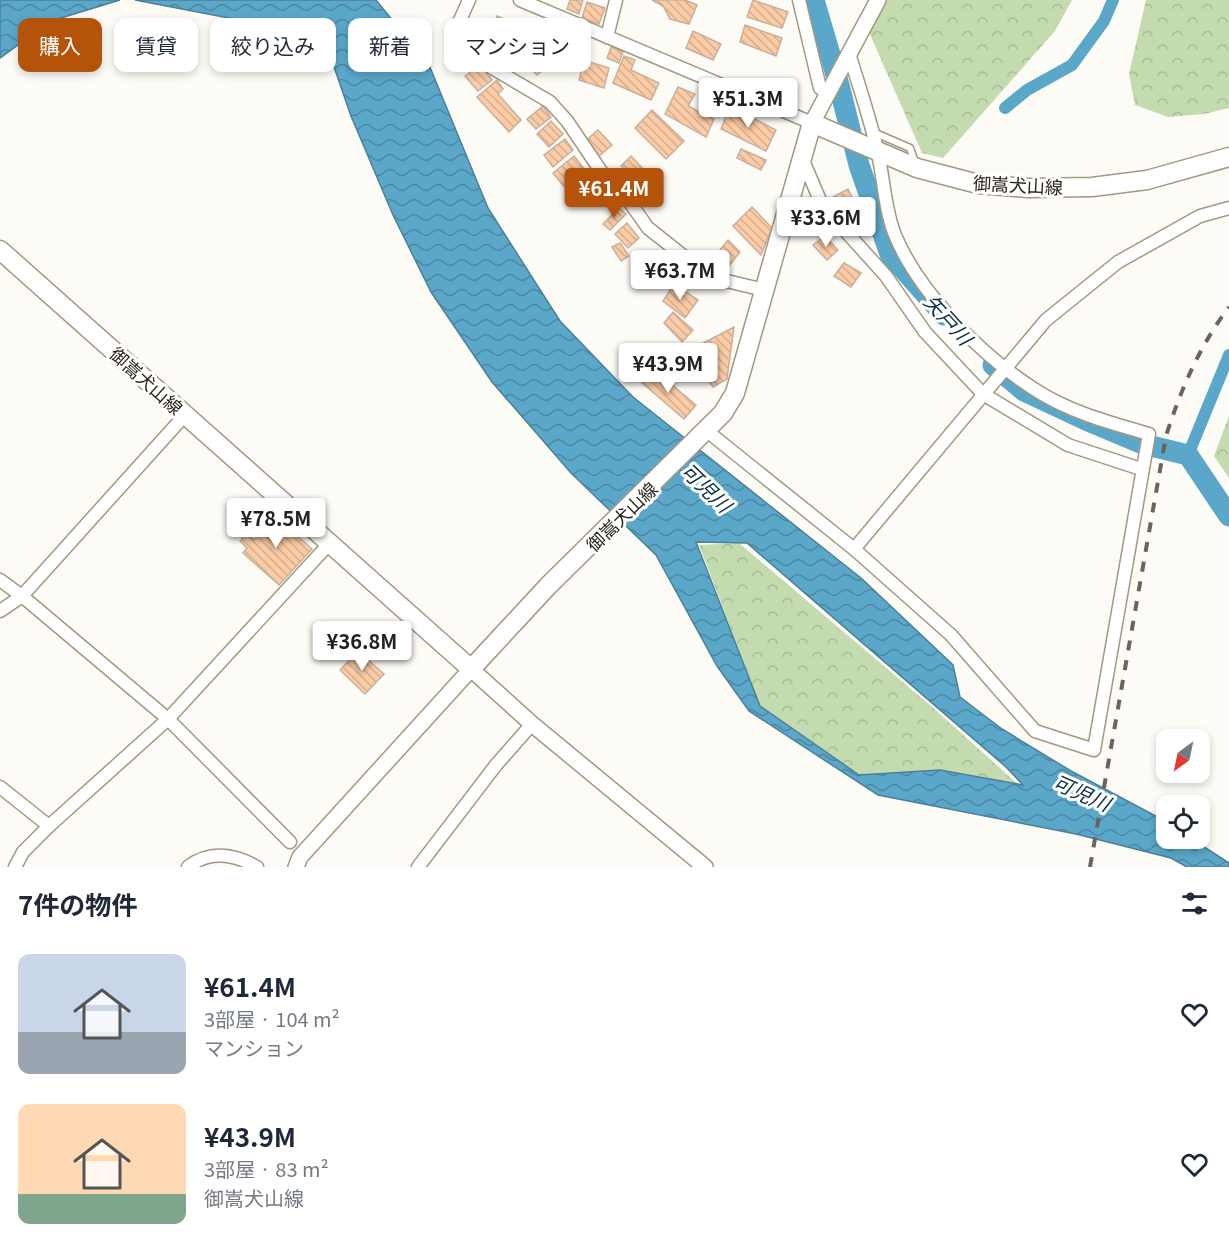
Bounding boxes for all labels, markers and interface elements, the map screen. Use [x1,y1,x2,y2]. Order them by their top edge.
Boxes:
chip: 購入 [18,18,102,72]
chip: 賃貸 [114,18,198,72]
chip: 絞り込み [210,18,336,72]
chip: 新着 [348,18,432,72]
chip: マンション [444,18,591,72]
pin: ¥51.3M [699,78,797,129]
text: ¥51.3M [713,83,783,112]
pin: ¥61.4M [565,168,663,219]
street label: 御嵩犬山線 [972,169,1064,199]
text: ¥61.4M [579,173,649,202]
pin: ¥33.6M [777,197,875,248]
text: ¥33.6M [791,202,861,231]
pin: ¥63.7M [631,250,729,301]
text: ¥63.7M [645,255,715,284]
water label: 矢戸川 [918,287,981,352]
street label: 御嵩犬山線 [105,340,189,420]
pin: ¥43.9M [619,343,717,394]
text: ¥43.9M [633,348,703,377]
water label: 可児川 [675,456,740,520]
street label: 御嵩犬山線 [580,475,662,557]
pin: ¥78.5M [227,498,325,549]
text: ¥78.5M [241,503,311,532]
pin: ¥36.8M [313,621,411,672]
text: ¥36.8M [327,626,397,655]
north arrow [1156,729,1210,783]
map controls [1156,729,1210,849]
water label: 可児川 [1049,767,1117,818]
button: locate [1156,795,1210,849]
text: 7件の物件 [18,885,137,922]
icon: filters [1178,887,1211,920]
text: ¥61.4M [204,967,296,1004]
icon: home [66,978,138,1050]
icon: heart [1178,998,1211,1031]
text: 3部屋 · 104 m² [204,1004,340,1033]
text: マンション [204,1033,304,1062]
text: ¥43.9M [204,1117,296,1154]
icon: home [66,1128,138,1200]
icon: heart [1178,1148,1211,1181]
text: 3部屋 · 83 m² [204,1154,329,1183]
text: 御嵩犬山線 [204,1183,304,1212]

